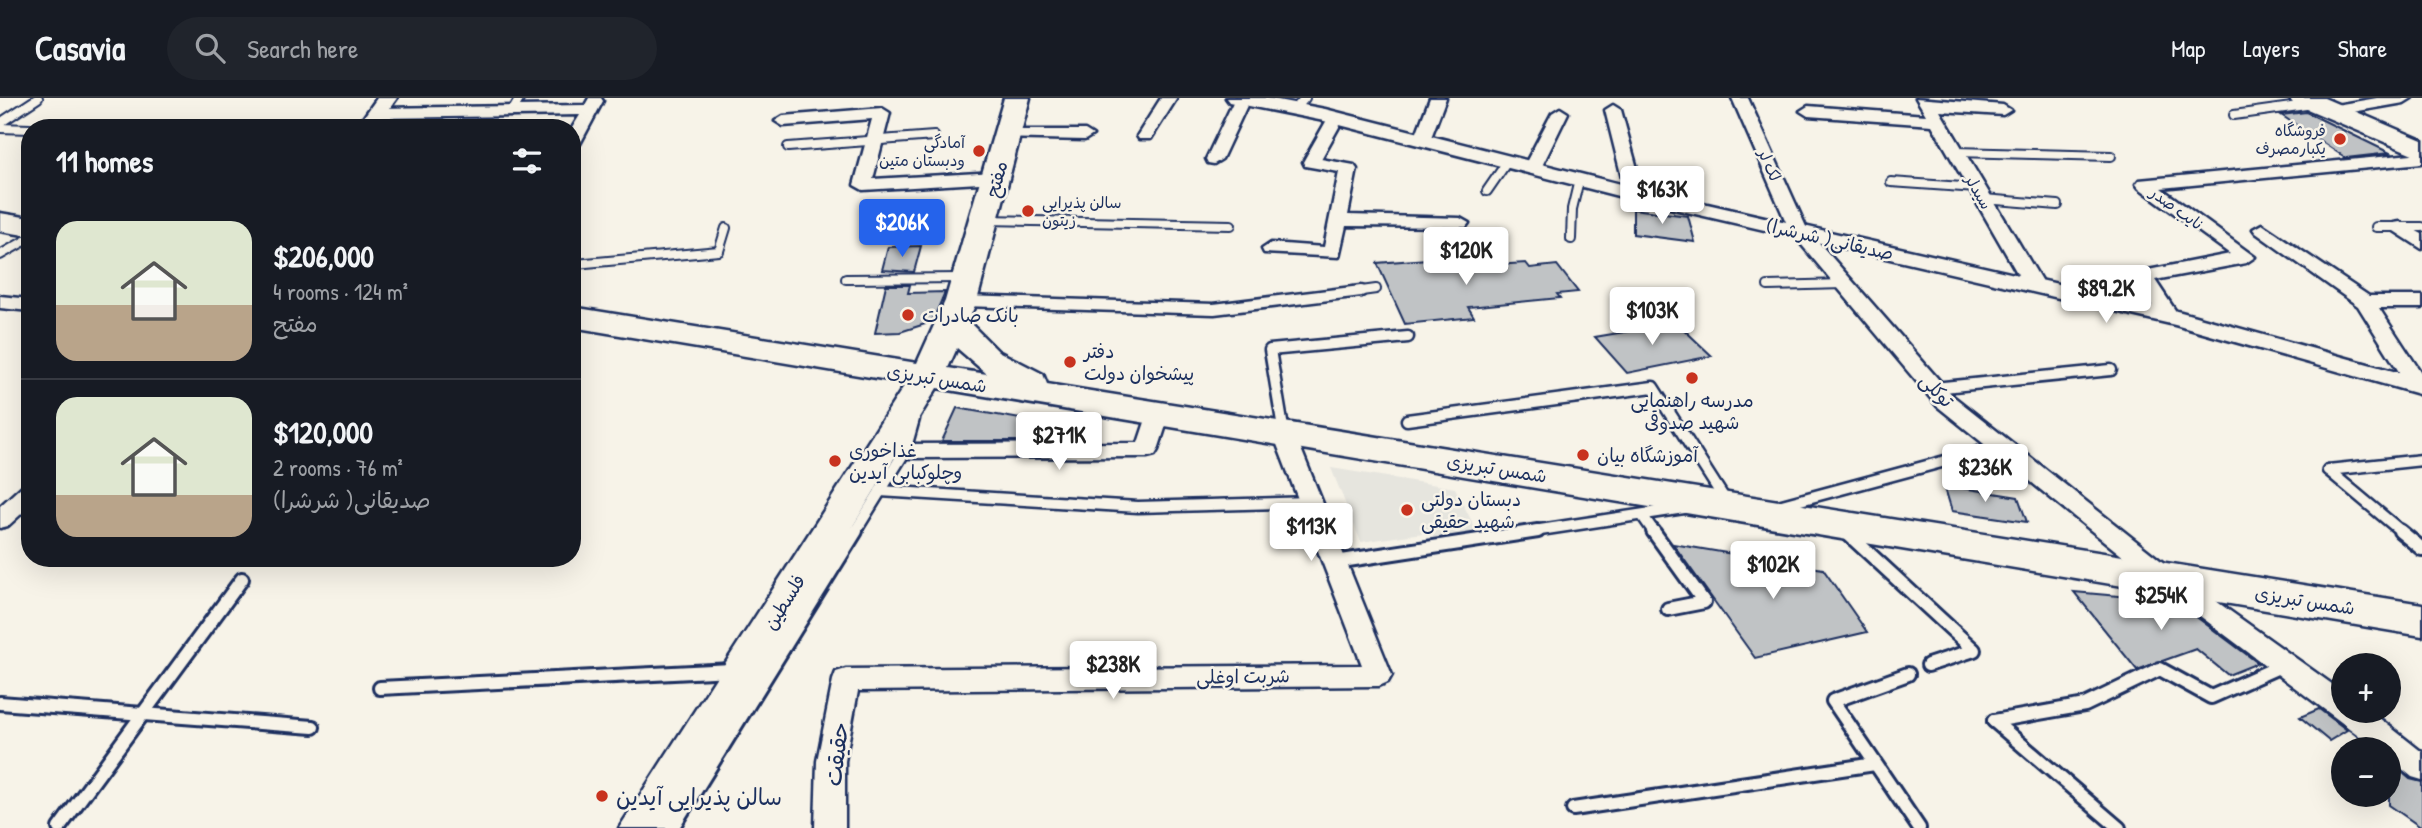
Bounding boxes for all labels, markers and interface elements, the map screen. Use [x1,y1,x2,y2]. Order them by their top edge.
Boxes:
search box [167,17,657,80]
text: Casavia [35,26,125,70]
icon: search [191,29,229,67]
text: Search here [247,31,358,66]
text: Map [2171,32,2205,64]
text: Layers [2243,32,2300,64]
text: Share [2338,32,2387,64]
place label: فروشگاه یکبارمصرف [2255,119,2326,159]
place label: آمادگی ودبستان متین [879,131,966,171]
marker: فروشگاه یکبارمصرف [2332,131,2348,147]
text: 11 homes [56,141,153,181]
icon: filters [508,142,546,180]
marker: آمادگی ودبستان متین [971,143,987,159]
street label: لک لر [1753,144,1787,184]
street label: مفتح [979,158,1013,200]
pin: $163K [1613,166,1711,226]
street label: سیدلر [1959,169,1998,213]
text: $163K [1636,173,1688,204]
street label: نایب صدر [2145,180,2208,235]
place label: سالن پذیرایی زیتون [1042,191,1121,231]
pin: $206K [853,200,951,259]
marker: سالن پذیرایی زیتون [1020,203,1036,219]
text: $206K [875,206,929,237]
street label: (شرشرا )صدیقانی [1764,212,1896,266]
pin: $120K [1417,228,1515,287]
text: $120K [1439,234,1493,265]
text: $206,000 [273,236,374,276]
icon: home [112,249,196,333]
pin: $89.2K [2049,266,2163,325]
text: $89.2K [2077,272,2135,303]
text: 4 rooms · 124 m² [273,276,408,307]
pin: $103K [1603,288,1701,347]
text: $103K [1626,294,1678,325]
place label: بانک صادرات [922,302,1019,328]
marker: بانک صادرات [900,307,916,323]
text: مفتح [273,308,318,339]
place label: دفتر پیشخوان دولت [1082,338,1194,386]
marker: دفتر پیشخوان دولت [1062,354,1078,370]
street label: شمس تبریزی [885,357,989,399]
street label: توکلی [1914,367,1960,413]
marker: مدرسه راهنمایی شهید صدوقی [1684,370,1700,386]
place label: مدرسه راهنمایی شهید صدوقی [1630,387,1754,435]
text: $120,000 [273,412,373,452]
pin: $271K [1010,412,1108,472]
text: $271K [1032,419,1086,450]
icon: home [112,425,196,509]
place label: غذاخوری وچلوکبابی آیدین [849,437,962,485]
place label: آموزشگاه بیان [1597,442,1699,468]
pin: $236K [1936,444,2034,504]
street label: شمس تبریزی [1445,447,1549,489]
marker: آموزشگاه بیان [1575,447,1591,463]
text: $236K [1958,451,2012,482]
text: 2 rooms · 76 m² [273,452,403,483]
marker: غذاخوری وچلوکبابی آیدین [827,453,843,469]
text: (شرشرا )صدیقانی [273,484,431,515]
place label: دبستان دولتی شهید حقیقی [1421,486,1521,534]
marker: دبستان دولتی شهید حقیقی [1399,502,1415,518]
pin: $113K [1262,504,1360,563]
text: $113K [1286,510,1336,541]
pin: $102K [1724,542,1822,601]
text: $102K [1746,548,1800,579]
street label: فلسطین [757,569,811,635]
pin: $254K [2112,573,2210,632]
text: $254K [2135,579,2187,610]
street label: شمس تبریزی [2253,579,2357,621]
pin: $238K [1064,642,1162,701]
text: $238K [1086,648,1140,679]
map controls [2331,653,2401,807]
button: + [2331,653,2401,723]
street label: شربت اوغلی [1196,662,1290,690]
street label: حقیقت [817,720,855,788]
button: − [2331,737,2401,807]
place label: سالن پذیرایی آیدین [616,781,782,812]
marker: سالن پذیرایی آیدین [594,788,610,804]

